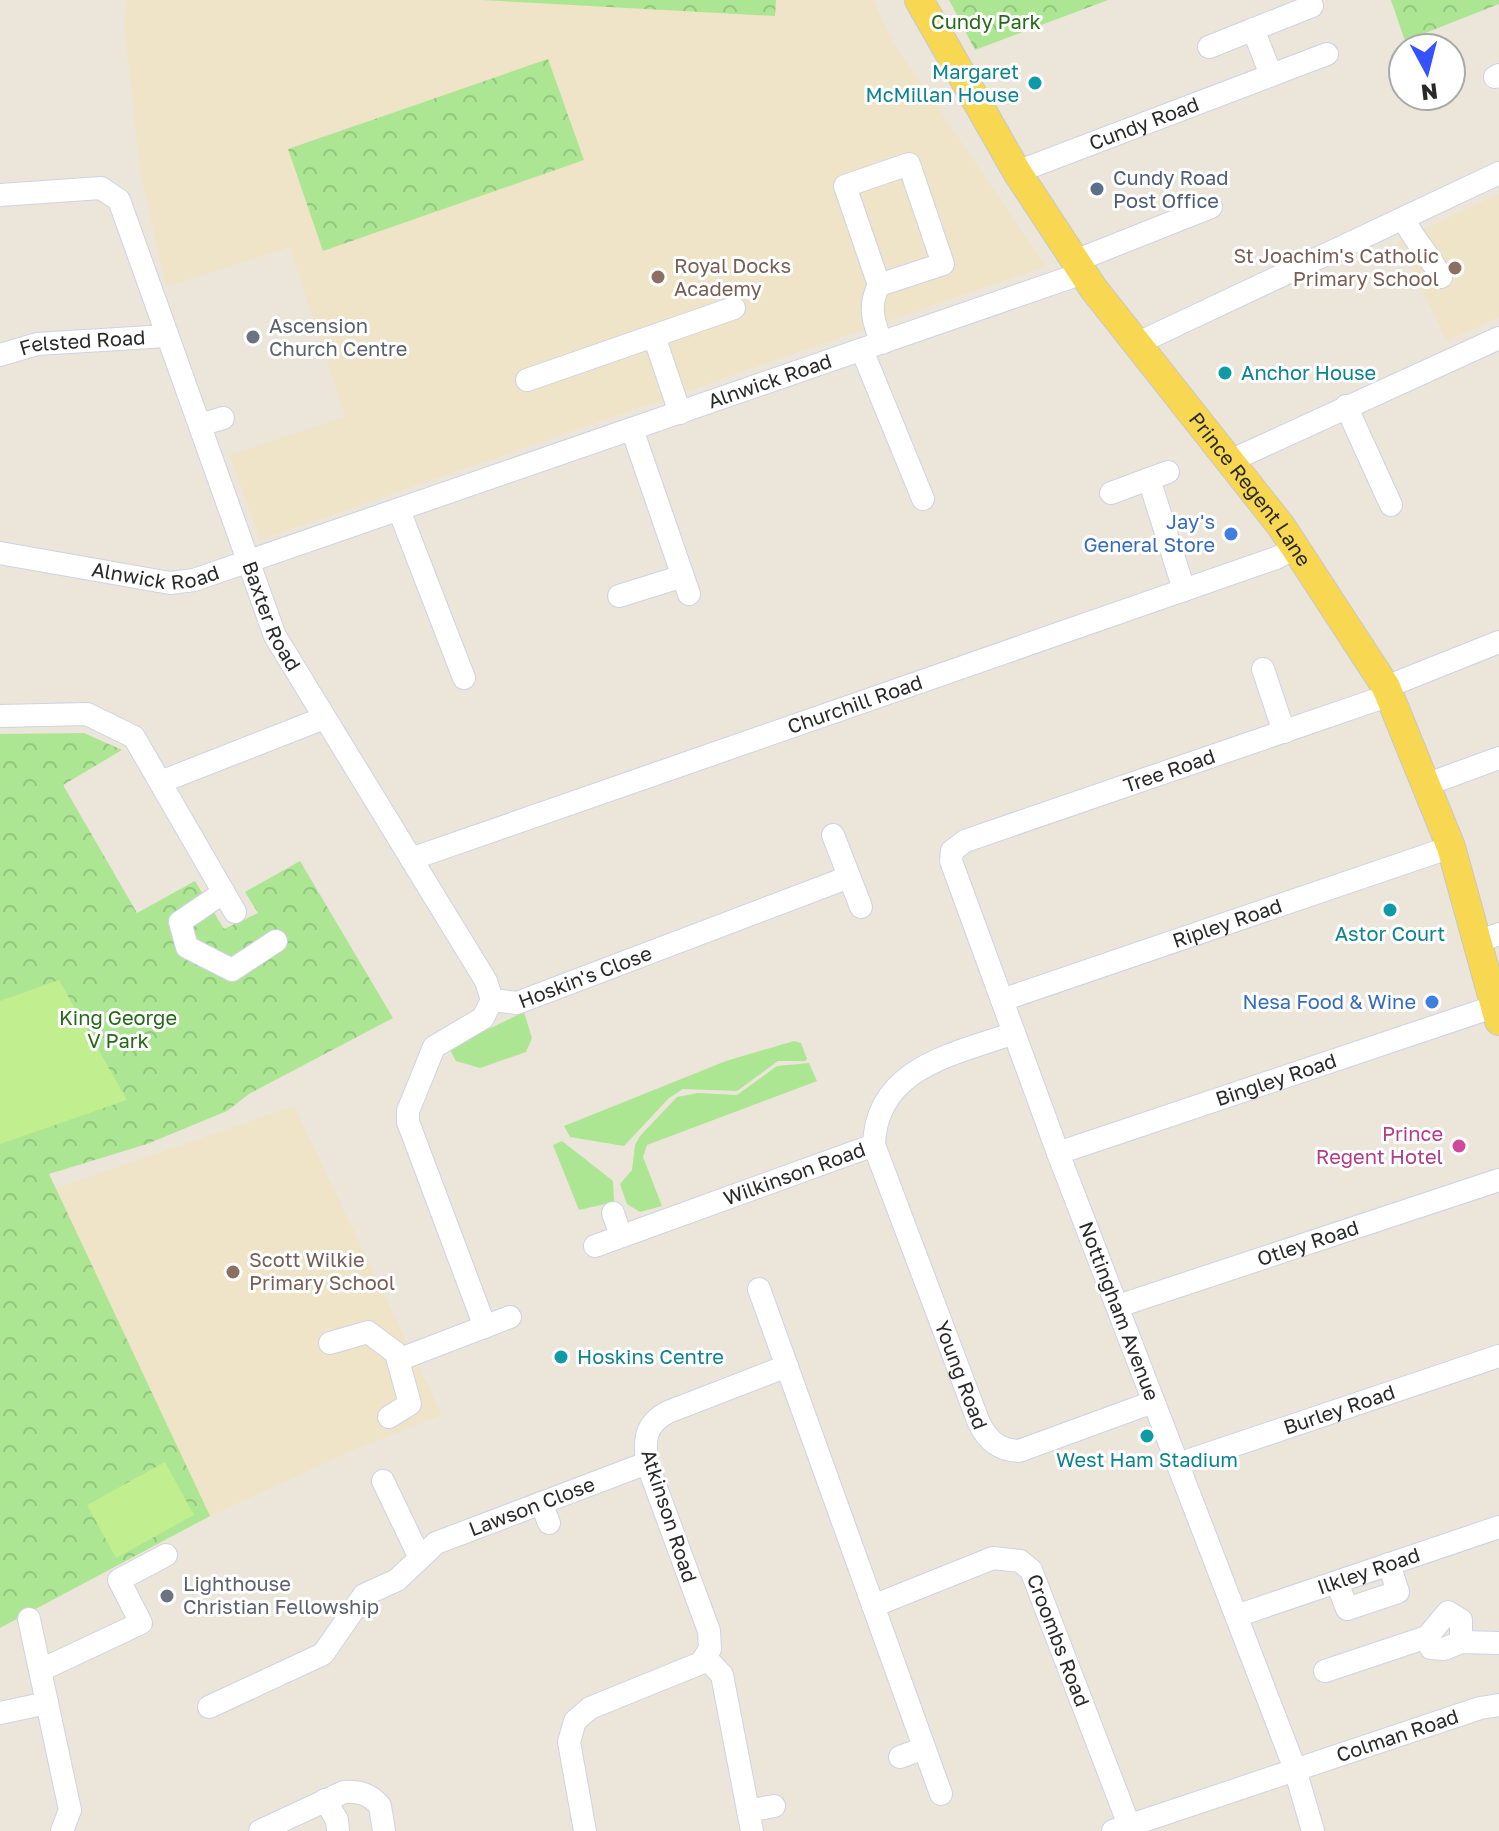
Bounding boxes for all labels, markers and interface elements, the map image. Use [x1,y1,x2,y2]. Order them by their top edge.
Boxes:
park label: Cundy Park [931,9,1041,33]
north arrow [1387,32,1467,112]
place label: Margaret McMillan House [865,59,1019,106]
marker: Margaret McMillan House [1026,74,1044,92]
text: N [1420,78,1439,107]
street label: Cundy Road [1085,91,1202,154]
place label: Cundy Road Post Office [1113,165,1229,212]
marker: Cundy Road Post Office [1088,180,1106,198]
place label: St Joachim's Catholic Primary School [1233,243,1439,290]
place label: Royal Docks Academy [674,253,791,300]
marker: St Joachim's Catholic Primary School [1446,259,1464,277]
marker: Royal Docks Academy [649,268,667,286]
place label: Ascension Church Centre [269,313,407,360]
street label: Felsted Road [16,324,146,360]
marker: Ascension Church Centre [244,328,262,346]
street label: Alnwick Road [704,348,835,413]
place label: Anchor House [1241,360,1376,384]
marker: Anchor House [1216,364,1234,382]
street label: Prince Regent Lane [1185,407,1317,570]
place label: Jay's General Store [1084,509,1215,556]
marker: Jay's General Store [1222,525,1240,543]
street label: Alnwick Road [90,556,222,594]
street label: Baxter Road [238,557,306,675]
street label: Churchill Road [784,669,925,738]
street label: Tree Road [1120,743,1218,797]
street label: Ripley Road [1169,893,1285,952]
marker: Astor Court [1381,901,1399,919]
place label: Astor Court [1335,921,1445,945]
street label: Hoskin's Close [515,940,655,1012]
place label: Nesa Food & Wine [1242,989,1416,1013]
marker: Nesa Food & Wine [1423,993,1441,1011]
park label: King George V Park [59,1005,177,1052]
street label: Bingley Road [1212,1047,1339,1110]
place label: Prince Regent Hotel [1316,1121,1443,1168]
street label: Wilkinson Road [720,1136,868,1210]
marker: Prince Regent Hotel [1450,1137,1468,1155]
street label: Otley Road [1254,1214,1361,1270]
street label: Nottingham Avenue [1075,1218,1165,1404]
place label: Scott Wilkie Primary School [249,1247,395,1294]
marker: Scott Wilkie Primary School [224,1263,242,1281]
street label: Young Road [931,1317,993,1432]
place label: Hoskins Centre [577,1344,724,1368]
marker: Hoskins Centre [552,1348,570,1366]
street label: Burley Road [1280,1379,1398,1439]
marker: West Ham Stadium [1138,1427,1156,1445]
street label: Atkinson Road [637,1446,703,1585]
place label: West Ham Stadium [1056,1447,1238,1471]
street label: Lawson Close [465,1471,598,1541]
street label: Ilkley Road [1314,1542,1423,1599]
street label: Croombs Road [1023,1570,1095,1710]
place label: Lighthouse Christian Fellowship [183,1571,379,1618]
marker: Lighthouse Christian Fellowship [158,1587,176,1605]
street label: Colman Road [1333,1703,1461,1766]

